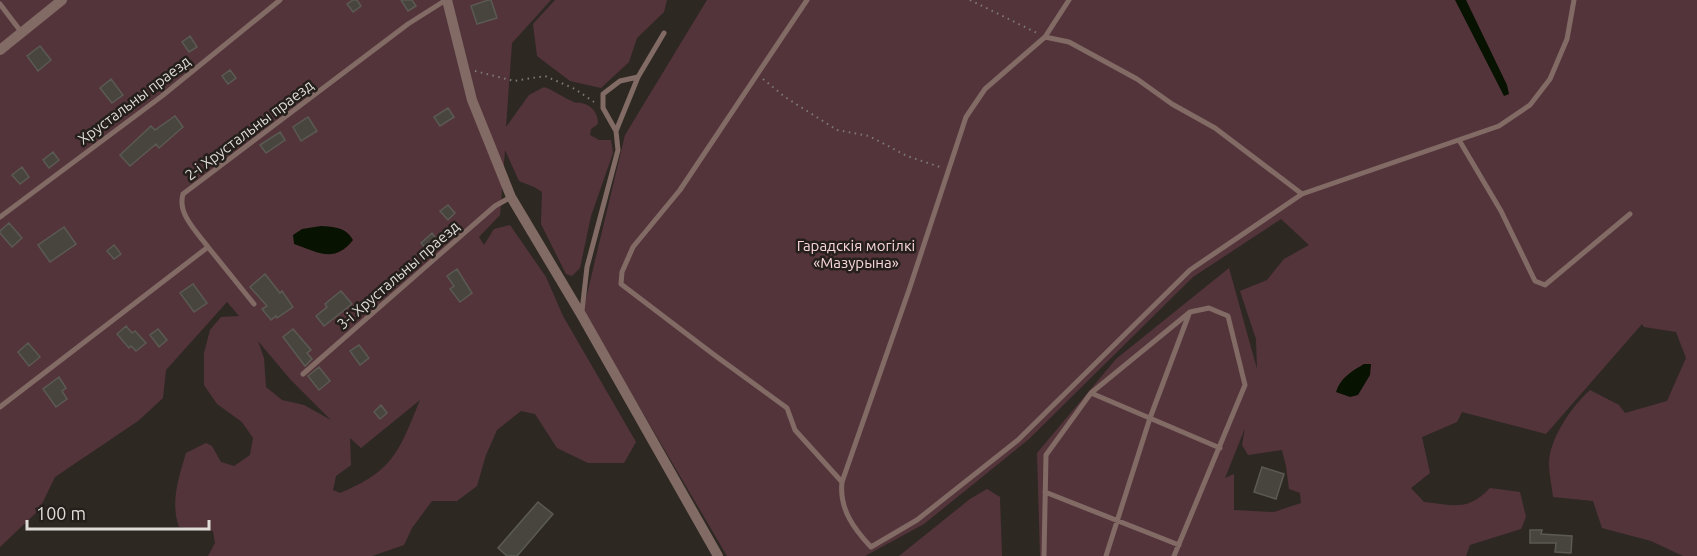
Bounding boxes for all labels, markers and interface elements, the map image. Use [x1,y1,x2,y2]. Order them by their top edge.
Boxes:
street label: Хрустальны праезд [75,52,194,148]
street label: 2-і Хрустальны праезд [182,76,317,184]
street label: 3-і Хрустальны праезд [334,217,463,333]
park label: Гарадскія могілкі «Мазурына» [797,237,915,271]
scale bar [27,493,208,531]
text: 100 m [36,503,86,523]

